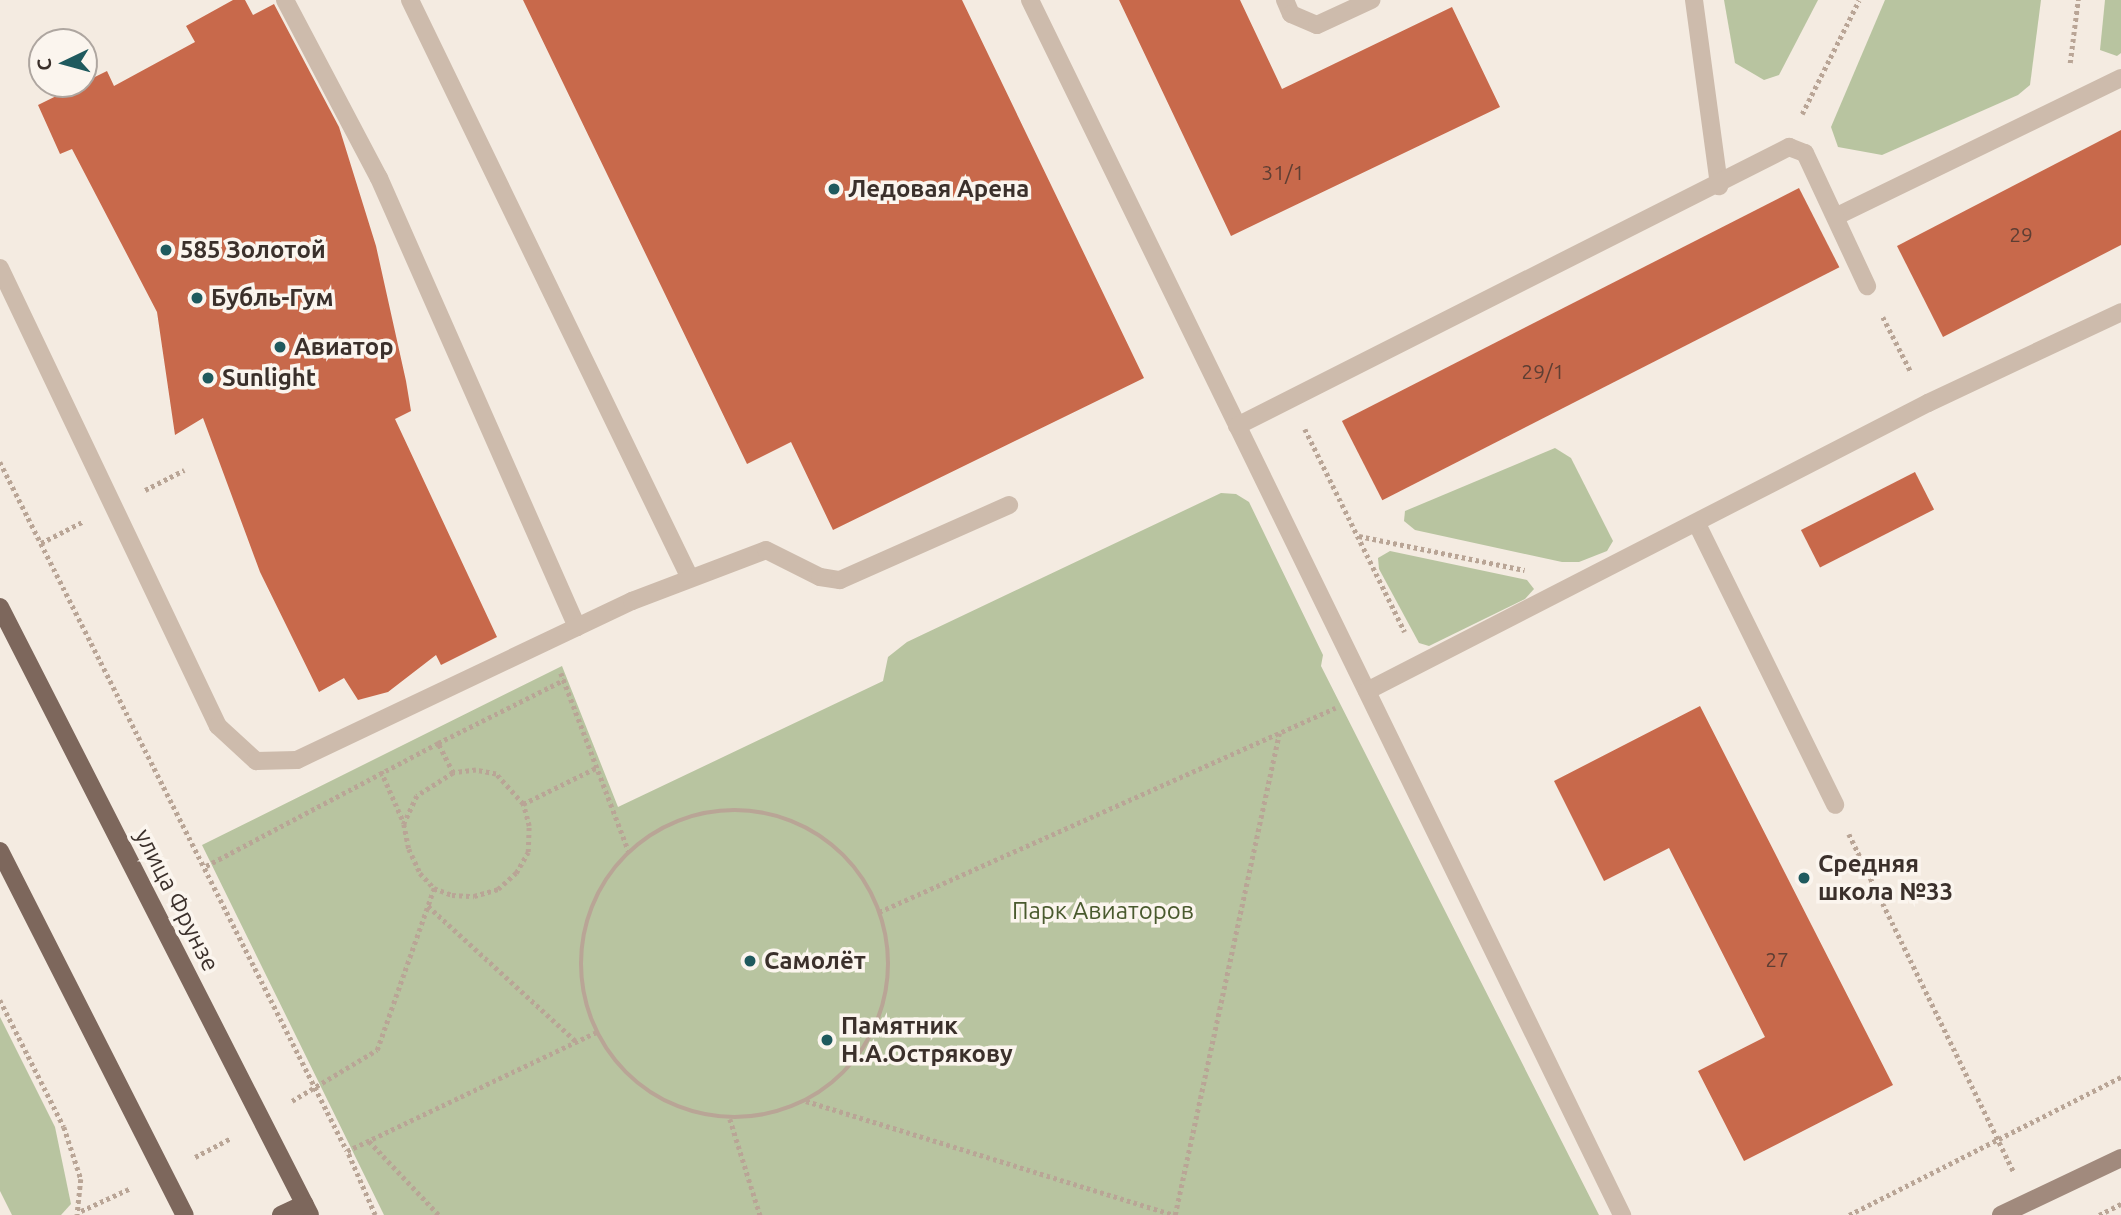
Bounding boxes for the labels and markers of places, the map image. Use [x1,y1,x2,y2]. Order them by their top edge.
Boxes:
place label: Ледовая Арена [848,175,1029,203]
marker: Ледовая Арена [826,181,842,197]
place label: 585 Золотой [180,236,326,264]
marker: 585 Золотой [158,242,174,258]
place label: Бубль-Гум [211,284,334,312]
marker: Бубль-Гум [189,290,205,306]
place label: Авиатор [294,333,394,361]
marker: Авиатор [272,339,288,355]
place label: Sunlight [222,364,316,392]
marker: Sunlight [200,370,216,386]
place label: Средняя школа №33 [1818,850,1953,906]
marker: Средняя школа №33 [1796,870,1812,886]
place label: Самолёт [764,947,866,975]
marker: Самолёт [742,953,758,969]
place label: Памятник Н.А.Острякову [841,1012,1013,1068]
marker: Памятник Н.А.Острякову [819,1032,835,1048]

